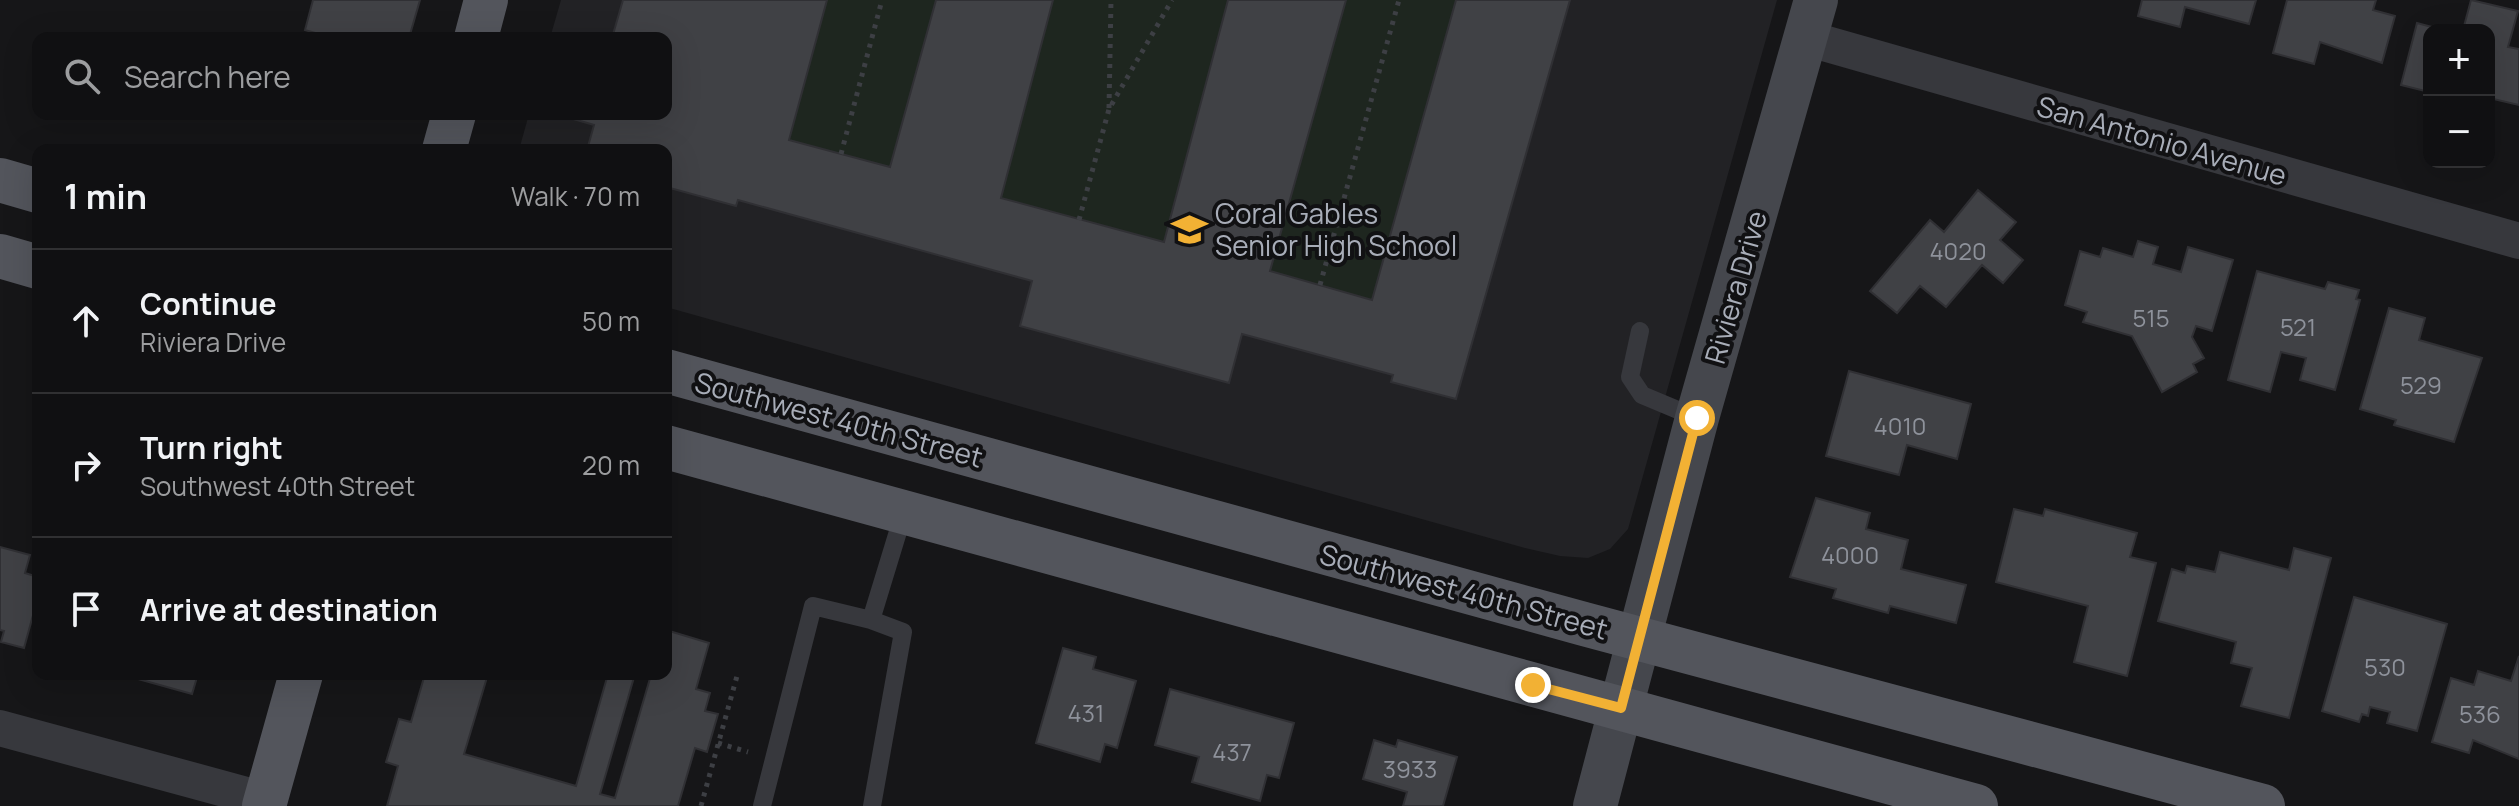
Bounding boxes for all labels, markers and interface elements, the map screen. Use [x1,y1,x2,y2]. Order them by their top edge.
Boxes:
map controls [2423,24,2495,168]
button: + [2423,24,2495,96]
search box [32,32,672,120]
icon: search [60,54,104,98]
text: Search here [124,56,291,97]
street label: San Antonio Avenue [2033,86,2291,194]
button: − [2423,96,2495,168]
text: 1 min [64,173,147,219]
text: Walk · 70 m [511,178,640,214]
place label: Coral Gables Senior High School [1215,194,1457,264]
street label: Riviera Drive [1695,206,1775,368]
school or university icon: Coral Gables Senior High School [1170,210,1208,248]
house number: 4020 [1929,234,1987,267]
text: Continue [140,283,276,324]
icon: ahead [64,299,108,343]
house number: 515 [2132,301,2170,334]
text: 50 m [582,303,640,339]
house number: 521 [2280,310,2316,343]
text: Riviera Drive [140,324,286,360]
street label: Southwest 40th Street [691,362,987,476]
house number: 529 [2400,368,2442,401]
route start [1679,400,1715,436]
house number: 4010 [1874,409,1926,442]
text: Turn right [140,427,283,468]
icon: right [64,443,108,487]
text: 20 m [582,447,640,483]
text: Southwest 40th Street [140,468,415,504]
street label: Southwest 40th Street [1316,534,1612,648]
house number: 4000 [1821,538,1879,571]
icon: arrive [64,587,108,631]
text: Arrive at destination [140,589,438,630]
house number: 530 [2364,650,2406,683]
route end [1515,667,1551,703]
house number: 431 [1068,696,1104,729]
house number: 536 [2459,697,2501,730]
house number: 437 [1212,735,1252,768]
house number: 3933 [1383,752,1437,785]

